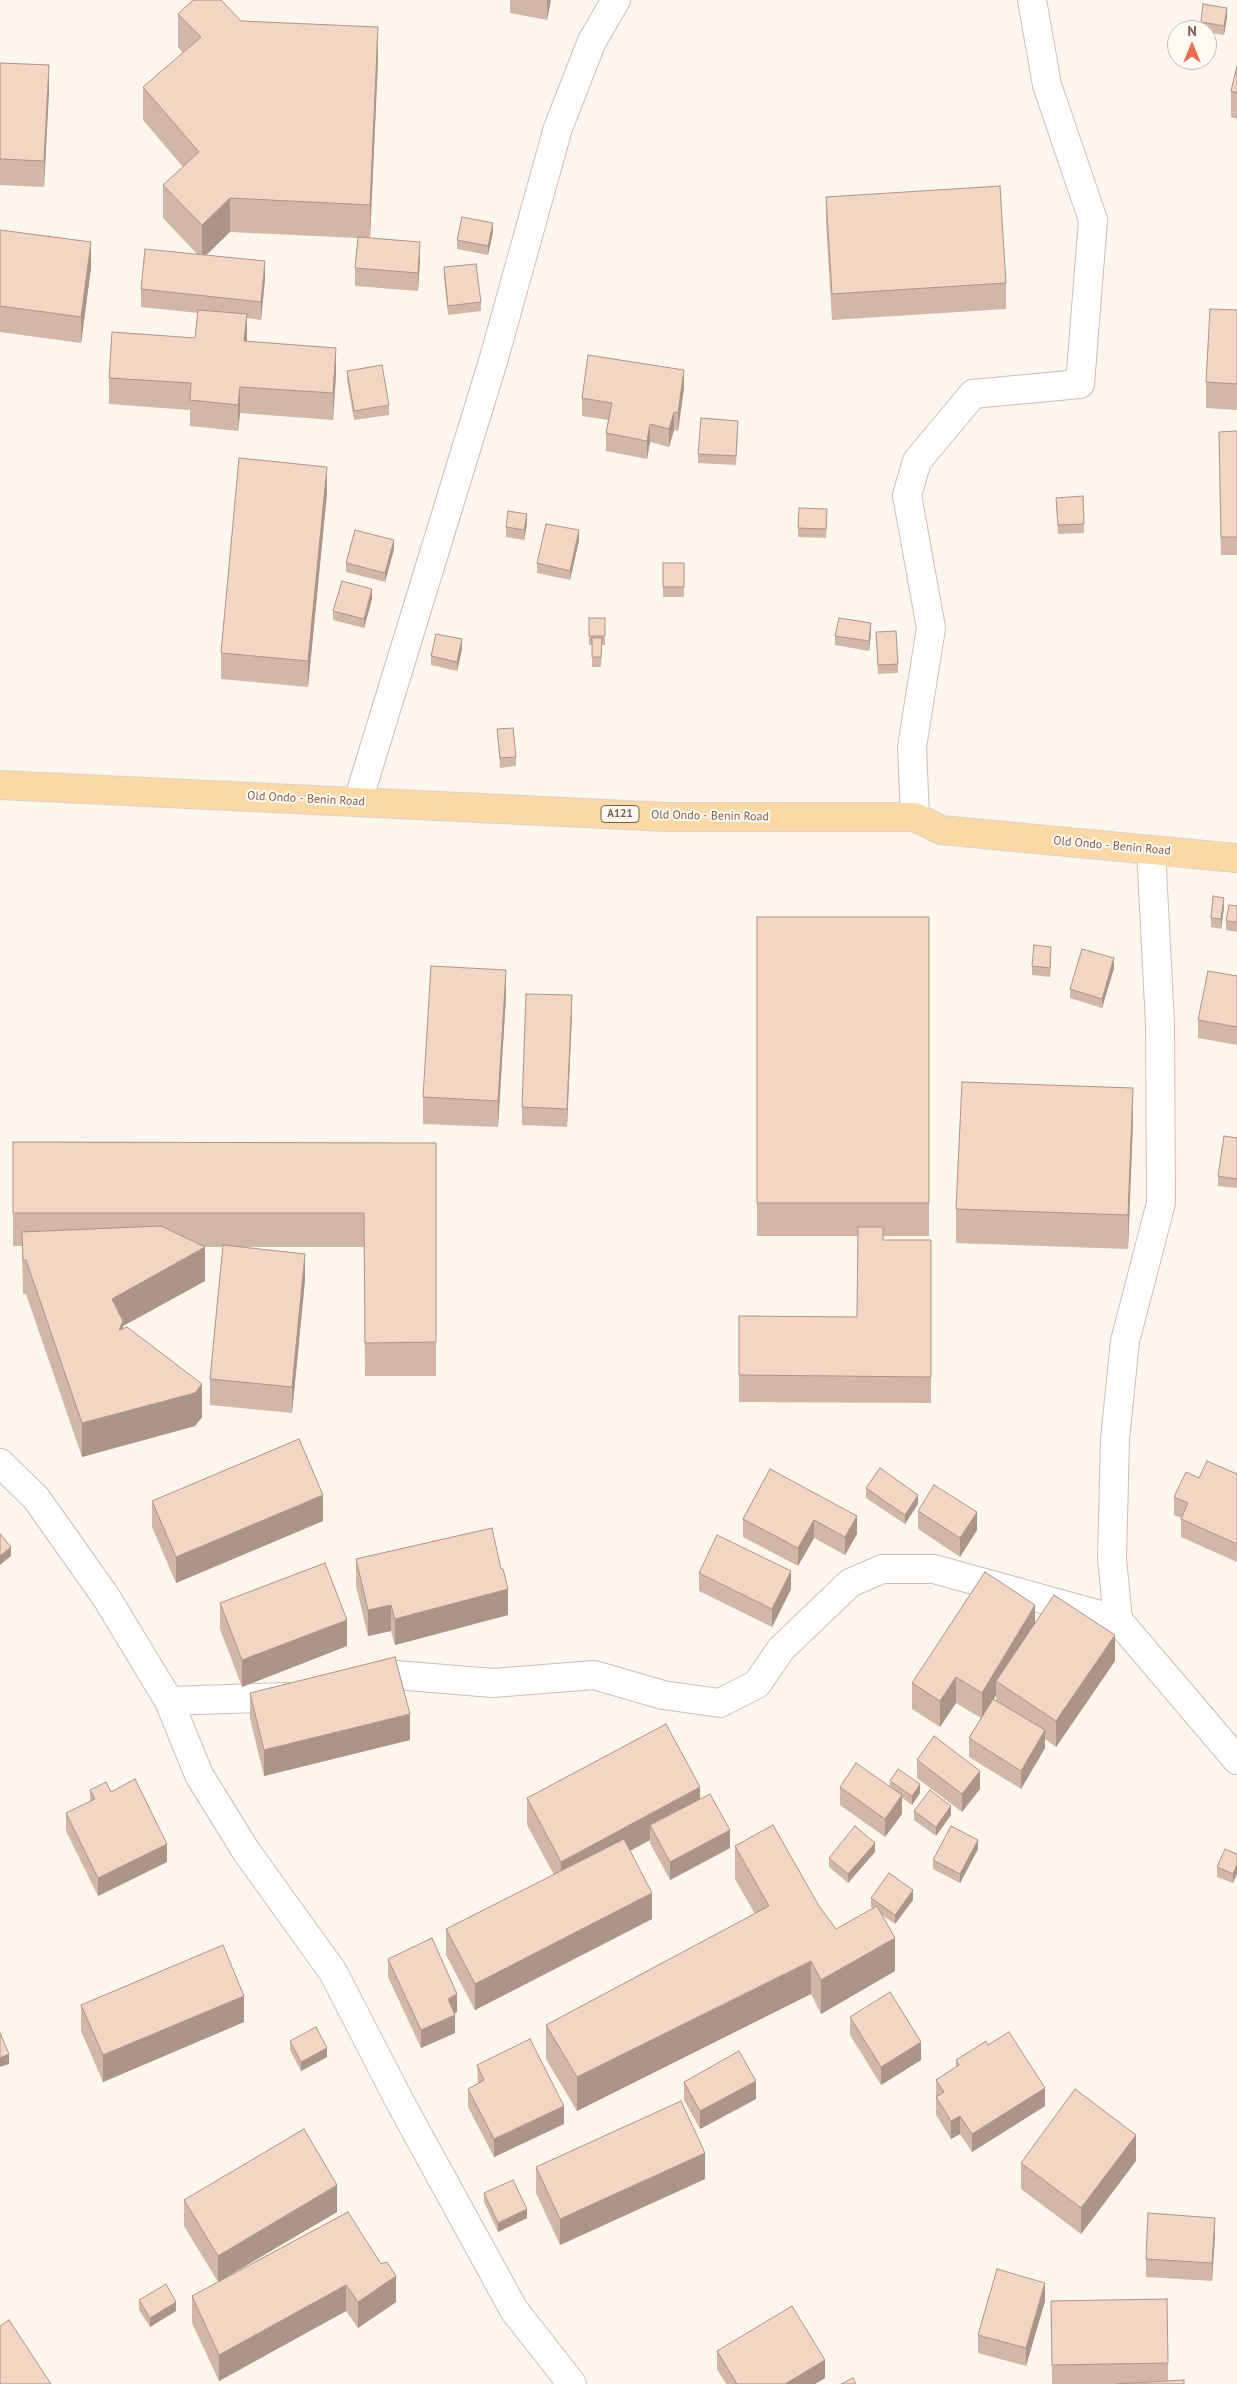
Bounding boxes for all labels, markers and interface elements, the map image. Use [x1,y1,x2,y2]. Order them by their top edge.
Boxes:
north arrow [1167,20,1217,70]
text: N [1187,22,1197,40]
street label: Old Ondo - Benin Road [247,789,365,809]
road number: A121 [601,806,639,822]
street label: Old Ondo - Benin Road [651,808,769,824]
street label: Old Ondo - Benin Road [1053,834,1171,858]

